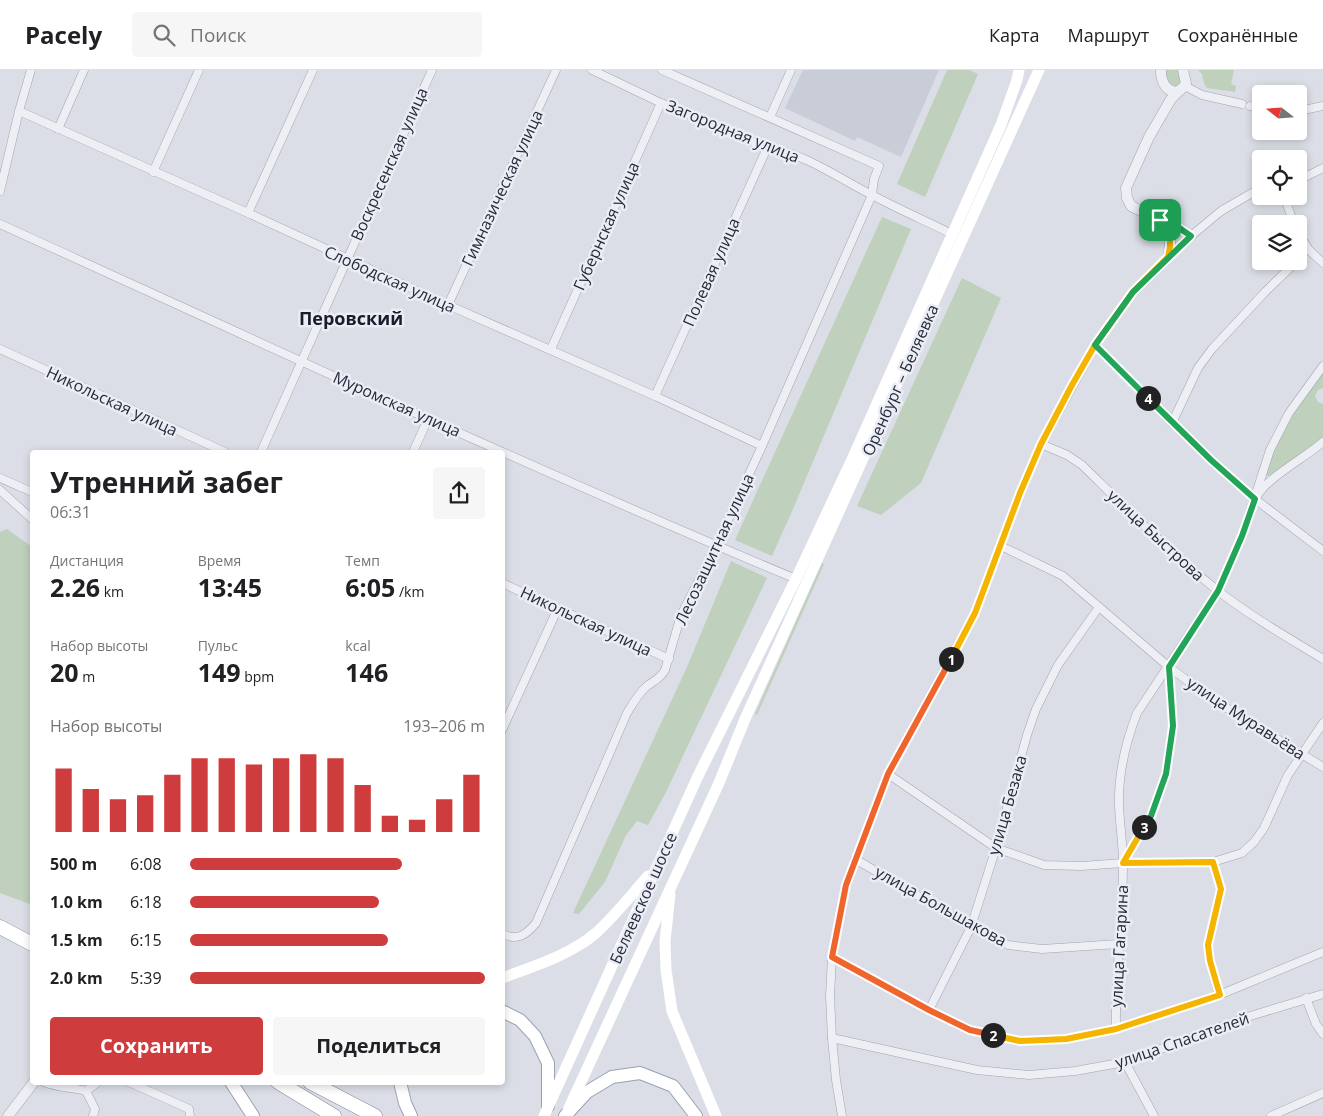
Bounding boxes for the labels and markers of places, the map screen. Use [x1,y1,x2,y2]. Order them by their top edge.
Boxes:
pin [1139,199,1181,241]
pin: 4 [1136,386,1160,410]
pin: 1 [938,646,964,672]
pin: 3 [1132,814,1156,840]
pin: 2 [980,1022,1006,1048]

